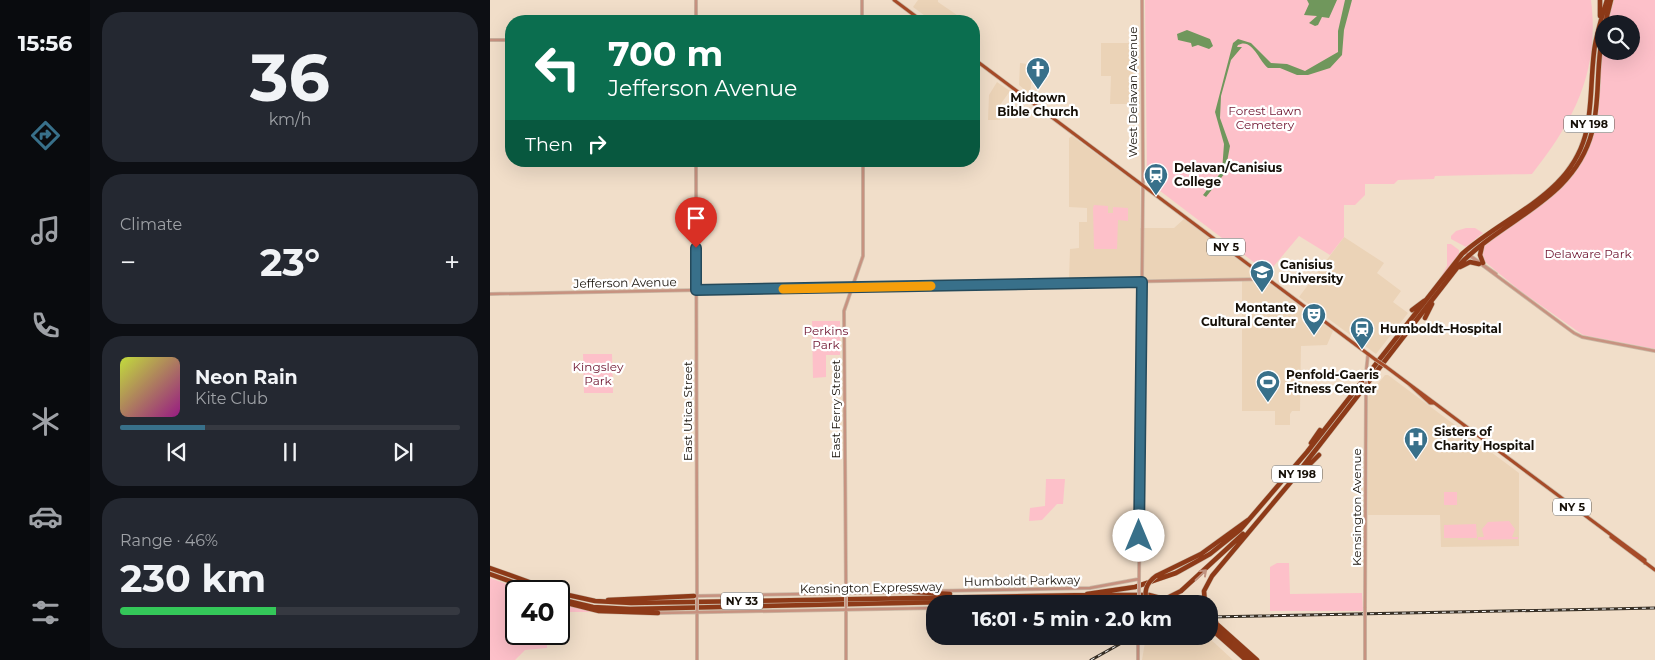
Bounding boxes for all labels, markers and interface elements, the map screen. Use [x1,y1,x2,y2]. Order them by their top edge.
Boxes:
map controls [1595,15,1640,60]
button: search [1595,15,1640,60]
street label: West Delavan Avenue [1125,26,1140,158]
text: 15:56 [18,30,72,57]
text: 700 m [608,32,723,75]
icon: left [525,35,590,100]
text: 36 [250,38,330,117]
church icon: Midtown Bible Church [1025,56,1051,90]
text: Jefferson Avenue [608,75,797,102]
place label: Midtown Bible Church [997,90,1079,119]
park label: Forest Lawn Cemetery [1228,103,1302,132]
text: km/h [269,110,311,129]
road number: NY 198 [1564,116,1614,132]
icon: directions [28,118,63,153]
icon: right [583,130,611,158]
text: Then [525,133,573,156]
place label: Delavan/Canisius College [1174,160,1283,189]
station icon: Delavan/Canisius College [1143,162,1169,196]
pin [675,197,717,248]
icon: arrive [682,204,710,232]
icon: music [28,213,63,248]
text: Climate [120,215,182,234]
road number: NY 5 [1207,238,1245,256]
text: 23° [260,239,320,286]
text: − [120,245,136,279]
text: + [444,245,460,279]
park label: Delaware Park [1544,246,1632,261]
place label: Canisius University [1280,257,1344,286]
school or university icon: Canisius University [1249,259,1275,293]
street label: Jefferson Avenue [572,274,677,291]
place label: Montante Cultural Center [1201,300,1296,329]
theatre icon: Montante Cultural Center [1301,302,1327,336]
icon: phone [28,308,63,343]
station icon: Humboldt–Hospital [1349,316,1375,350]
place label: Humboldt–Hospital [1380,321,1502,336]
park label: Perkins Park [804,323,849,352]
park label: Kingsley Park [573,359,624,388]
street label: East Ferry Street [828,359,843,458]
street label: East Utica Street [680,361,695,461]
text: Neon Rain [195,366,298,389]
place label: Penfold-Gaeris Fitness Center [1286,367,1380,396]
sports icon: Penfold-Gaeris Fitness Center [1255,369,1281,403]
text: Kite Club [195,389,268,408]
icon: climate [28,404,63,439]
place label: Sisters of Charity Hospital [1434,424,1534,453]
hospital icon: Sisters of Charity Hospital [1403,426,1429,460]
icon: previous [163,438,191,466]
icon: pause [276,438,304,466]
icon: next [389,438,417,466]
street label: Kensington Avenue [1349,448,1364,566]
road number: NY 198 [1272,466,1322,482]
road number: NY 5 [1553,498,1591,516]
icon: car [28,499,63,534]
position arrow [1112,509,1164,561]
text: Range · 46% [120,531,218,550]
text: 230 km [120,555,266,602]
one-way arrow [1194,569,1207,581]
street label: Humboldt Parkway [964,572,1081,589]
street label: Kensington Expressway [800,579,943,596]
speed limit sign: 40 [505,580,570,645]
road number: NY 33 [721,592,763,610]
icon: filters [28,595,63,630]
text: 16:01 · 5 min · 2.0 km [972,608,1172,631]

